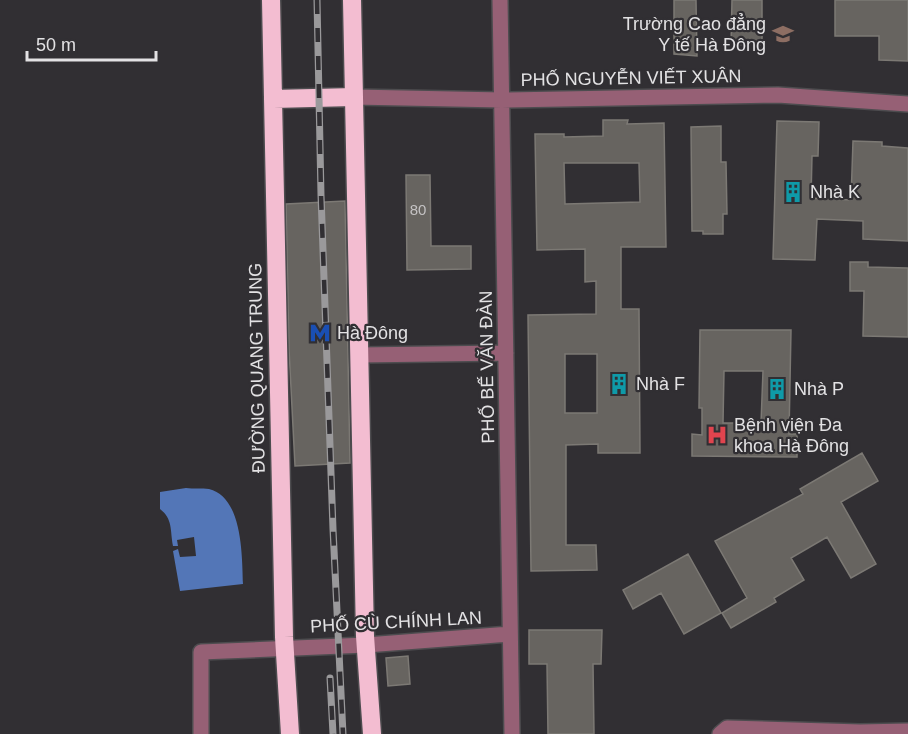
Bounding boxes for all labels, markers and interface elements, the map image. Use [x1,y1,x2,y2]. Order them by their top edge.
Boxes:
place label: Trường Cao đẳng Y tế Hà Đông [623,13,766,55]
school or university icon: Trường Cao đẳng Y tế Hà Đông [771,22,795,46]
scale bar [27,24,156,62]
text: 50 m [36,35,76,55]
street label: PHỐ NGUYỄN VIẾT XUÂN [520,65,742,90]
building icon: Nhà K [781,180,805,204]
place label: Nhà K [810,182,860,202]
house number: 80 [410,201,426,218]
street label: ĐƯỜNG QUANG TRUNG [244,263,269,473]
street label: PHỐ BẾ VĂN ĐÀN [475,290,498,444]
metro station icon: Hà Đông [308,321,332,345]
place label: Hà Đông [337,323,408,343]
building icon: Nhà F [607,372,631,396]
place label: Nhà F [636,374,685,394]
building icon: Nhà P [765,377,789,401]
place label: Nhà P [794,379,844,399]
place label: Bệnh viện Đa khoa Hà Đông [734,415,849,456]
hospital icon: Bệnh viện Đa khoa Hà Đông [705,423,729,447]
street label: PHỐ CÙ CHÍNH LAN [310,607,482,636]

